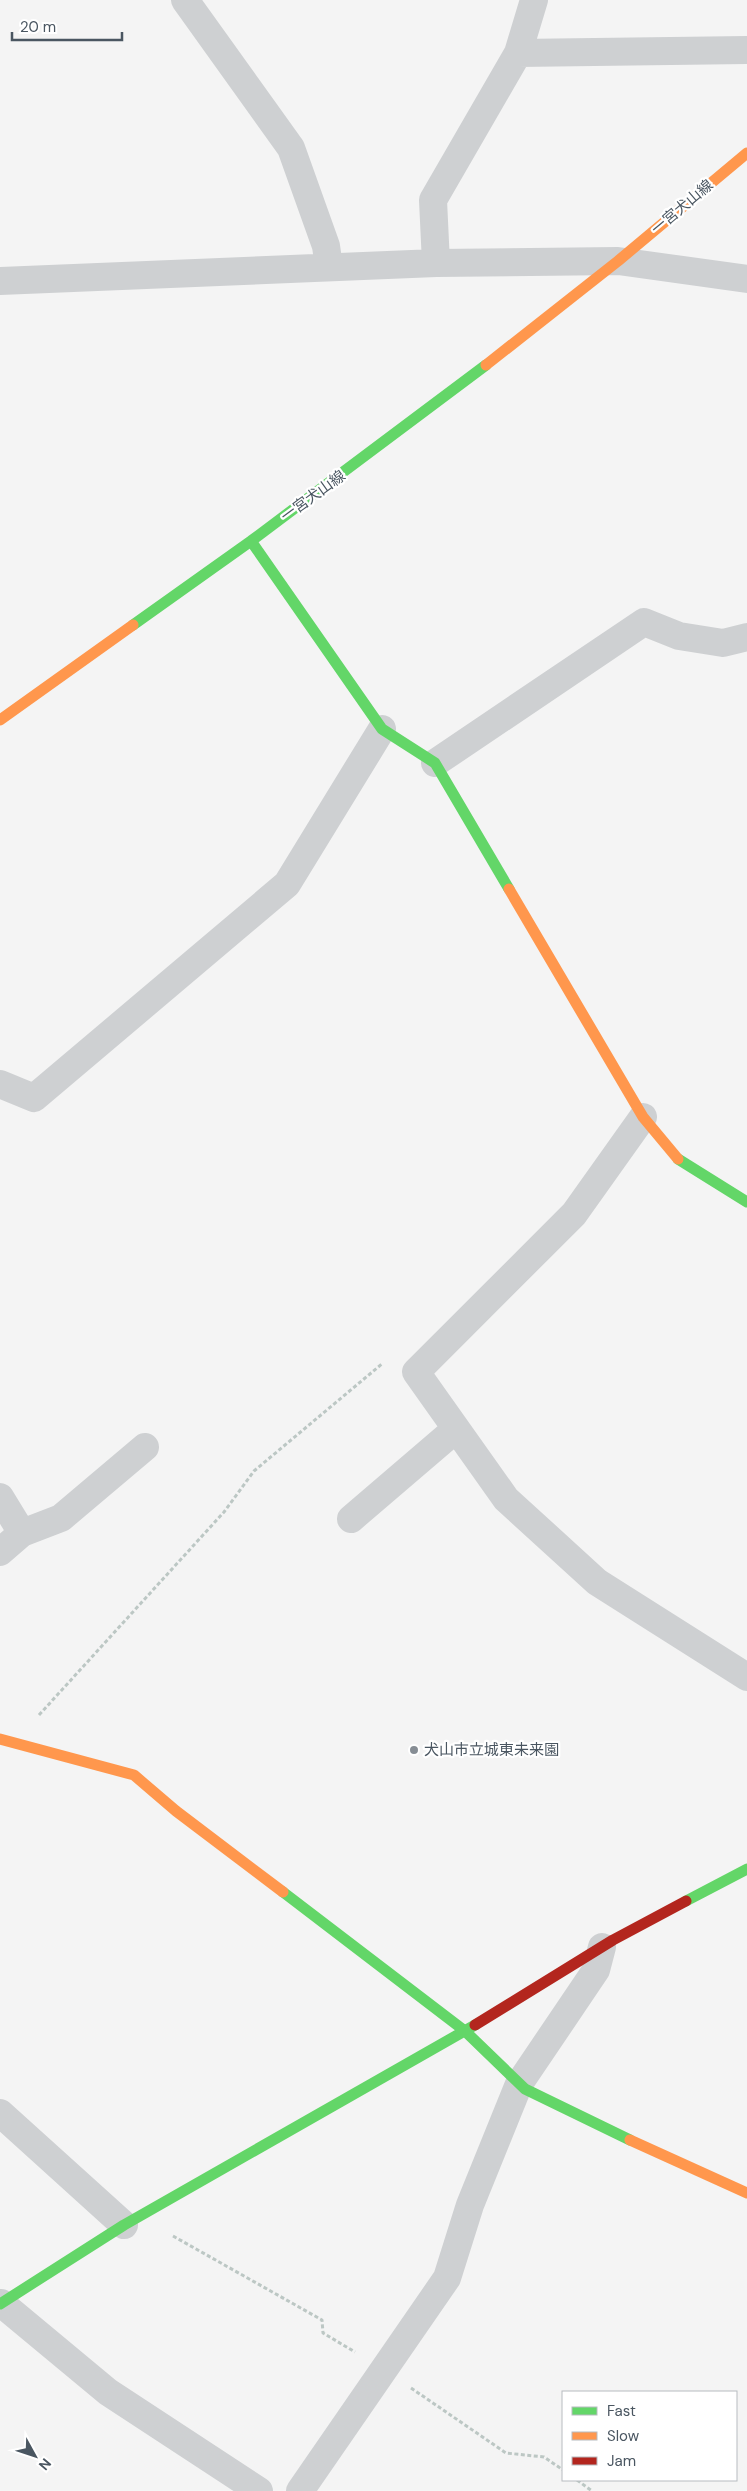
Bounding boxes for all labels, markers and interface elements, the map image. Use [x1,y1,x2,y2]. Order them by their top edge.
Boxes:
scale bar [12,10,122,42]
text: 20 m [20,17,56,37]
street label: 一宮犬山線 [647,175,717,239]
street label: 一宮犬山線 [277,466,349,526]
place label: 犬山市立城東未来園 [424,1740,559,1760]
marker: 犬山市立城東未来園 [408,1744,420,1756]
legend [562,2391,737,2481]
text: Fast [607,2401,636,2421]
text: Slow [607,2426,640,2446]
north arrow [10,2431,60,2481]
text: Jam [607,2451,636,2471]
text: N [35,2455,55,2474]

